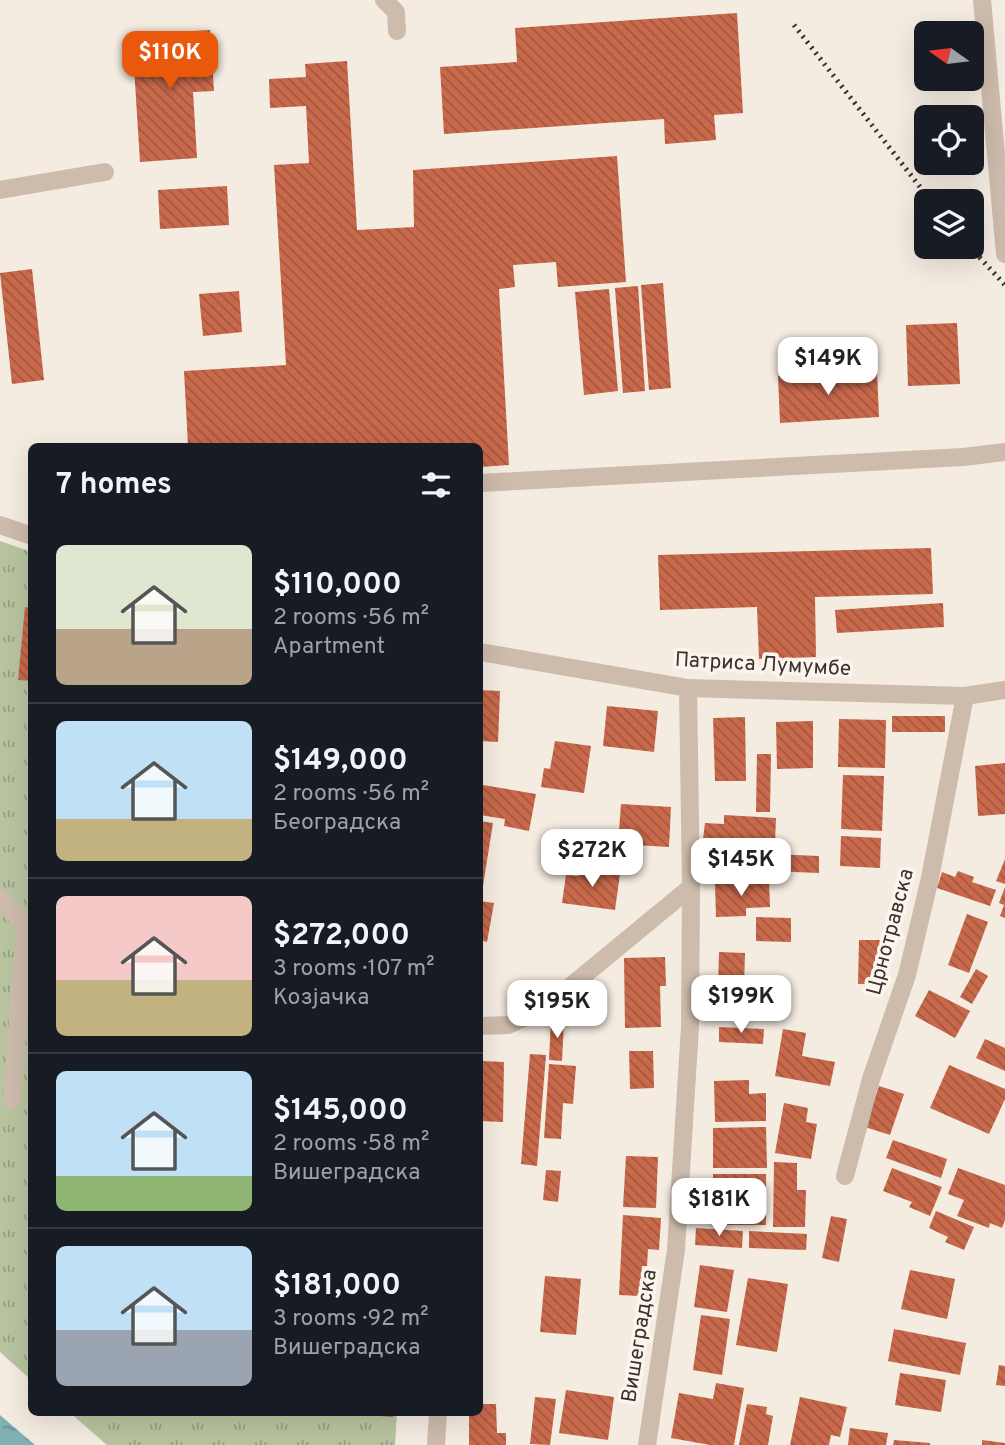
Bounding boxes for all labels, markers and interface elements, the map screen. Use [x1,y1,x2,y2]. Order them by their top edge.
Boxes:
north arrow [914,21,984,91]
map controls [914,21,984,259]
pin: $110K [121,32,219,91]
text: $110K [138,39,202,68]
button: locate [914,105,984,175]
button: layers [914,189,984,259]
pin: $149K [779,338,877,397]
text: $149K [794,345,862,374]
icon: filters [417,466,455,504]
text: 7 homes [56,467,172,504]
text: $110,000 [273,567,402,604]
icon: home [112,573,196,657]
text: 2 rooms · 56 m² [273,604,429,633]
text: Apartment [273,633,385,662]
street label: Патриса Лумумбе [674,647,852,683]
text: $149,000 [273,743,408,780]
icon: home [112,749,196,833]
text: 2 rooms · 56 m² [273,780,429,809]
text: Београдска [273,809,401,838]
pin: $272K [543,830,641,889]
text: $272K [557,837,627,866]
pin: $145K [692,838,790,898]
text: $145K [707,846,775,875]
street label: Црнотравска [861,866,921,998]
text: $272,000 [273,918,410,955]
icon: home [112,924,196,1008]
text: 3 rooms · 107 m² [273,955,435,984]
pin: $199K [692,976,790,1035]
pin: $195K [508,981,606,1040]
text: $199K [707,983,775,1012]
text: Козјачка [273,984,369,1013]
text: $195K [523,988,591,1017]
text: $145,000 [273,1093,408,1130]
icon: home [112,1099,196,1183]
text: 2 rooms · 58 m² [273,1130,429,1159]
text: Вишеградска [273,1159,420,1188]
pin: $181K [670,1178,768,1238]
text: $181K [688,1186,750,1215]
street label: Вишеградска [616,1267,664,1405]
text: $181,000 [273,1268,401,1305]
icon: home [112,1274,196,1358]
text: 3 rooms · 92 m² [273,1305,429,1334]
text: Вишеградска [273,1334,420,1363]

